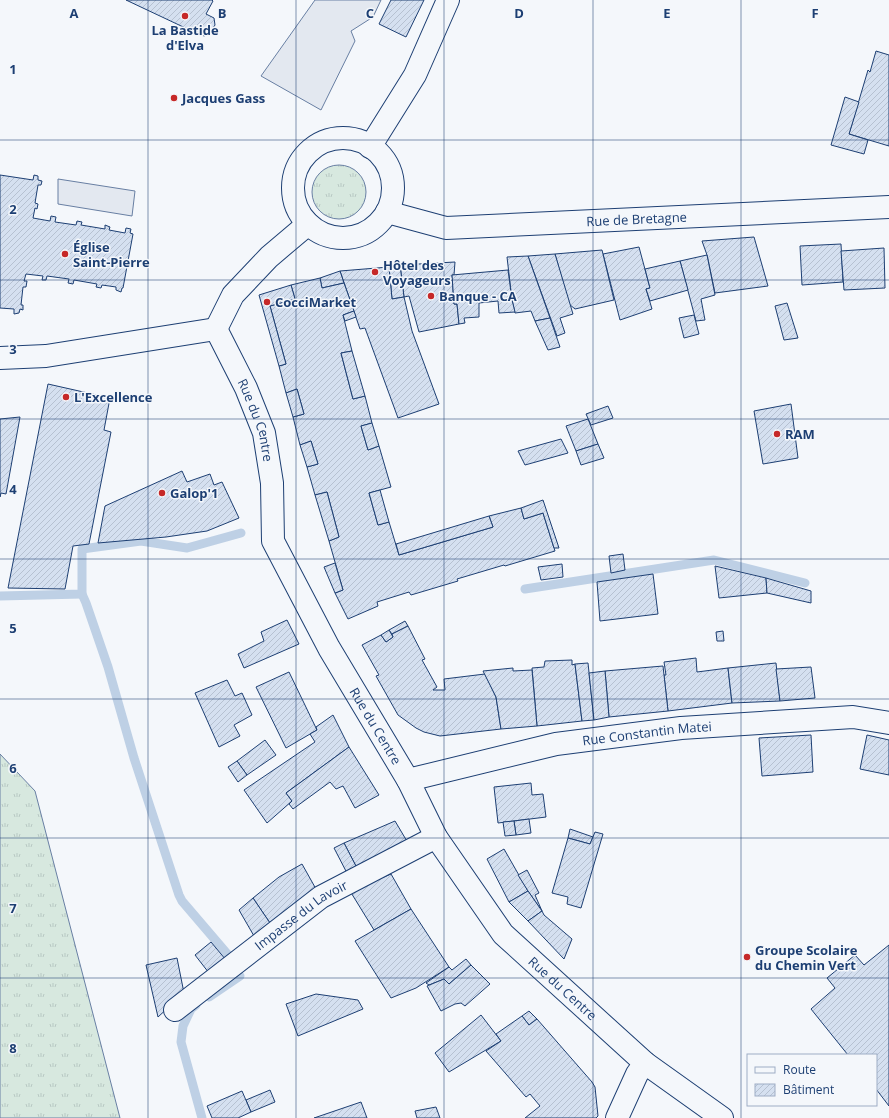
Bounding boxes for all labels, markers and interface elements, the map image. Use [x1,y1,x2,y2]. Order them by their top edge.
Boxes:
text: A [70,4,79,22]
text: B [218,4,227,22]
text: C [366,4,374,22]
text: D [514,4,524,22]
text: E [663,4,671,22]
text: F [811,4,819,22]
marker: La Bastide d'Elva [180,11,190,21]
place label: La Bastide d'Elva [151,21,219,54]
text: 1 [9,60,17,78]
place label: Jacques Gass [181,89,265,107]
marker: Jacques Gass [169,93,179,103]
text: 2 [9,200,17,218]
street label: Rue de Bretagne [586,208,687,230]
place label: Église Saint-Pierre [73,238,150,271]
marker: Église Saint-Pierre [60,249,70,259]
place label: Hôtel des Voyageurs [383,256,451,289]
marker: Hôtel des Voyageurs [370,267,380,277]
place label: Banque - CA [439,287,517,305]
marker: Banque - CA [426,291,436,301]
place label: CocciMarket [275,293,356,311]
marker: CocciMarket [262,297,272,307]
text: 3 [9,340,17,358]
street label: Rue du Centre [234,375,277,463]
place label: L'Excellence [74,388,153,406]
marker: L'Excellence [61,392,71,402]
place label: RAM [785,425,815,443]
marker: RAM [772,429,782,439]
text: 4 [9,480,17,498]
place label: Galop'1 [170,484,218,502]
marker: Galop'1 [157,488,167,498]
text: 5 [9,619,17,637]
street label: Rue du Centre [346,684,406,768]
street label: Rue Constantin Matei [581,717,712,750]
text: 6 [9,759,17,777]
street label: Impasse du Lavoir [251,876,351,954]
text: 7 [9,899,17,917]
place label: Groupe Scolaire du Chemin Vert [755,941,858,974]
street label: Rue du Centre [525,952,601,1024]
marker: Groupe Scolaire du Chemin Vert [742,952,752,962]
text: 8 [9,1039,17,1057]
legend [747,1054,877,1106]
text: Route [783,1061,816,1078]
text: Bâtiment [783,1081,834,1098]

